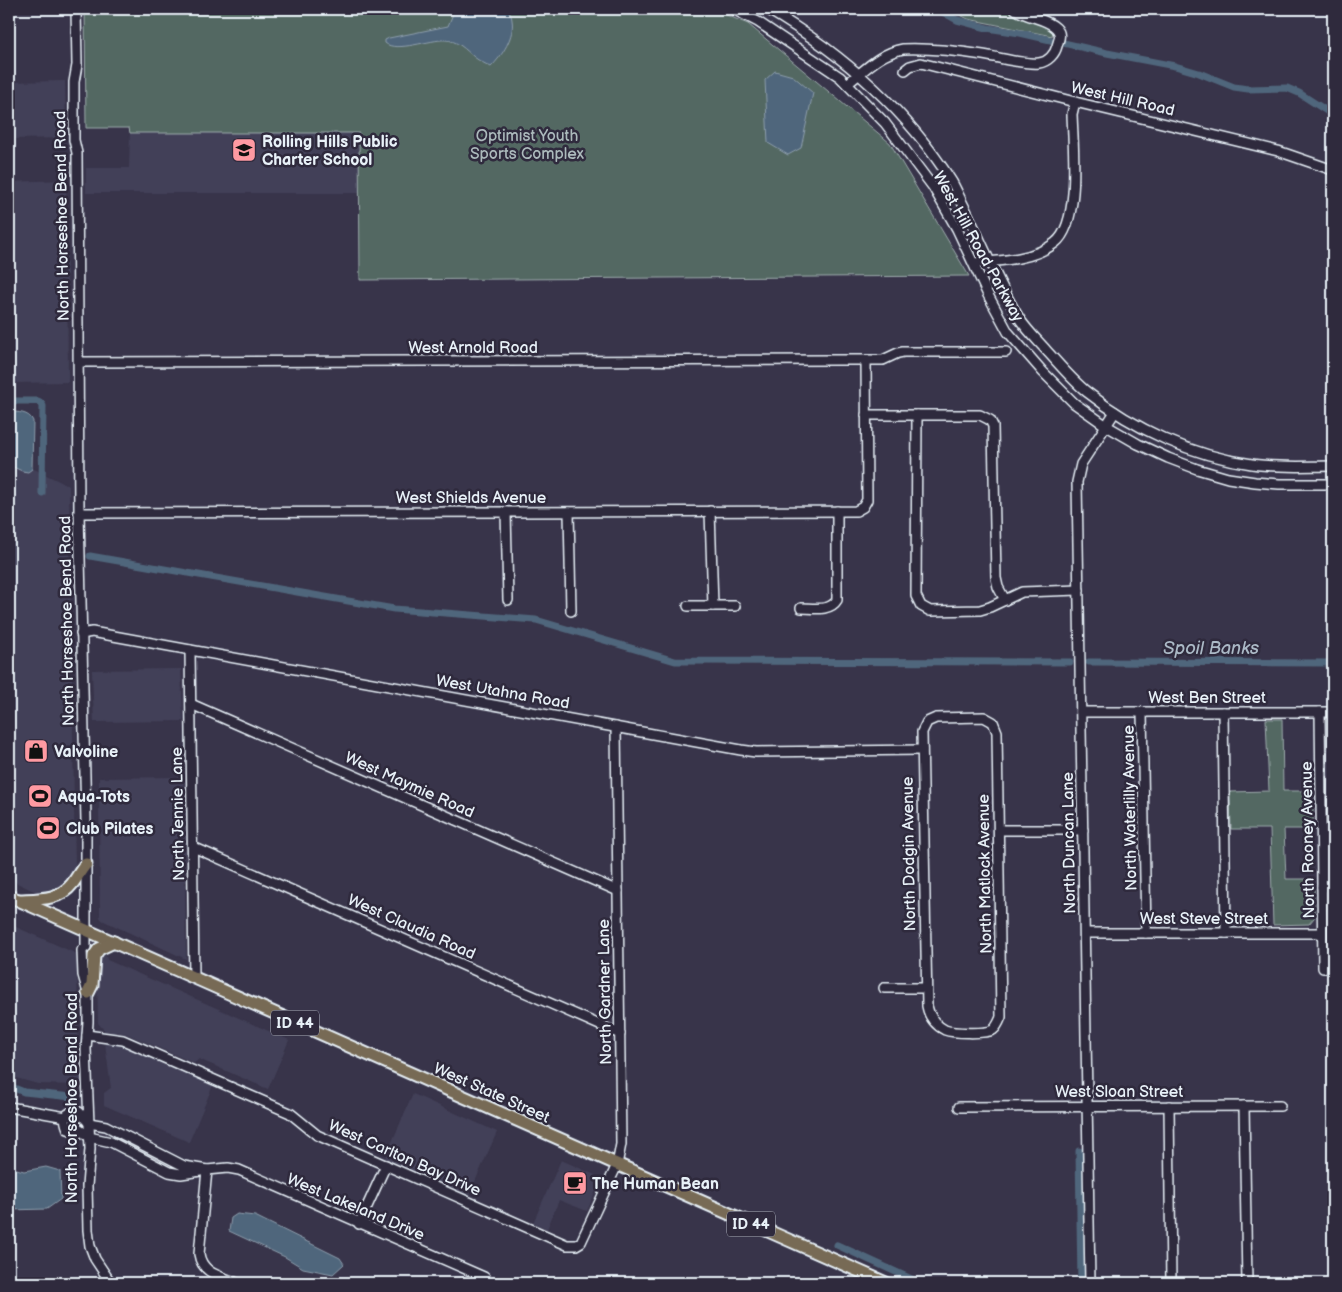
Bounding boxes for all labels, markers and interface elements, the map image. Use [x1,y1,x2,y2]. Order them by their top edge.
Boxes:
street label: West Hill Road [1069,78,1176,121]
street label: North Horseshoe Bend Road [51,111,74,321]
park label: Optimist Youth Sports Complex [470,127,585,164]
place label: Rolling Hills Public Charter School [262,133,398,170]
school or university icon: Rolling Hills Public Charter School [231,137,257,163]
street label: West Hill Road Parkway [928,168,1027,326]
street label: West Arnold Road [408,339,538,358]
street label: West Shields Avenue [396,489,547,508]
street label: North Horseshoe Bend Road [56,516,79,726]
water label: Spoil Banks [1163,638,1259,659]
street label: West Utahna Road [434,671,571,714]
street label: West Ben Street [1148,689,1266,708]
street label: North Waterlilly Avenue [1120,725,1141,891]
shop icon: Valvoline [23,738,49,764]
place label: Valvoline [54,743,118,762]
street label: North Jennie Lane [168,746,189,881]
street label: West Maymie Road [342,748,477,822]
street label: North Rooney Avenue [1298,761,1319,919]
street label: North Duncan Lane [1059,771,1080,914]
street label: North Dodgin Avenue [899,776,920,932]
sports icon: Aqua-Tots [27,783,53,809]
place label: Aqua-Tots [57,788,130,807]
street label: North Matlock Avenue [975,793,996,954]
sports icon: Club Pilates [35,815,61,841]
place label: Club Pilates [66,820,154,839]
street label: West Claudia Road [344,891,478,964]
street label: West Steve Street [1140,910,1268,929]
street label: North Gardner Lane [595,918,616,1065]
street label: North Horseshoe Bend Road [63,993,82,1203]
road number: ID 44 [271,1010,319,1036]
street label: West State Street [430,1059,552,1128]
street label: West Sloan Street [1055,1083,1183,1102]
street label: West Carlton Bay Drive [325,1116,484,1201]
street label: West Lakeland Drive [284,1170,428,1245]
cafe icon: The Human Bean [562,1170,588,1196]
place label: The Human Bean [592,1175,719,1194]
road number: ID 44 [727,1212,775,1236]

